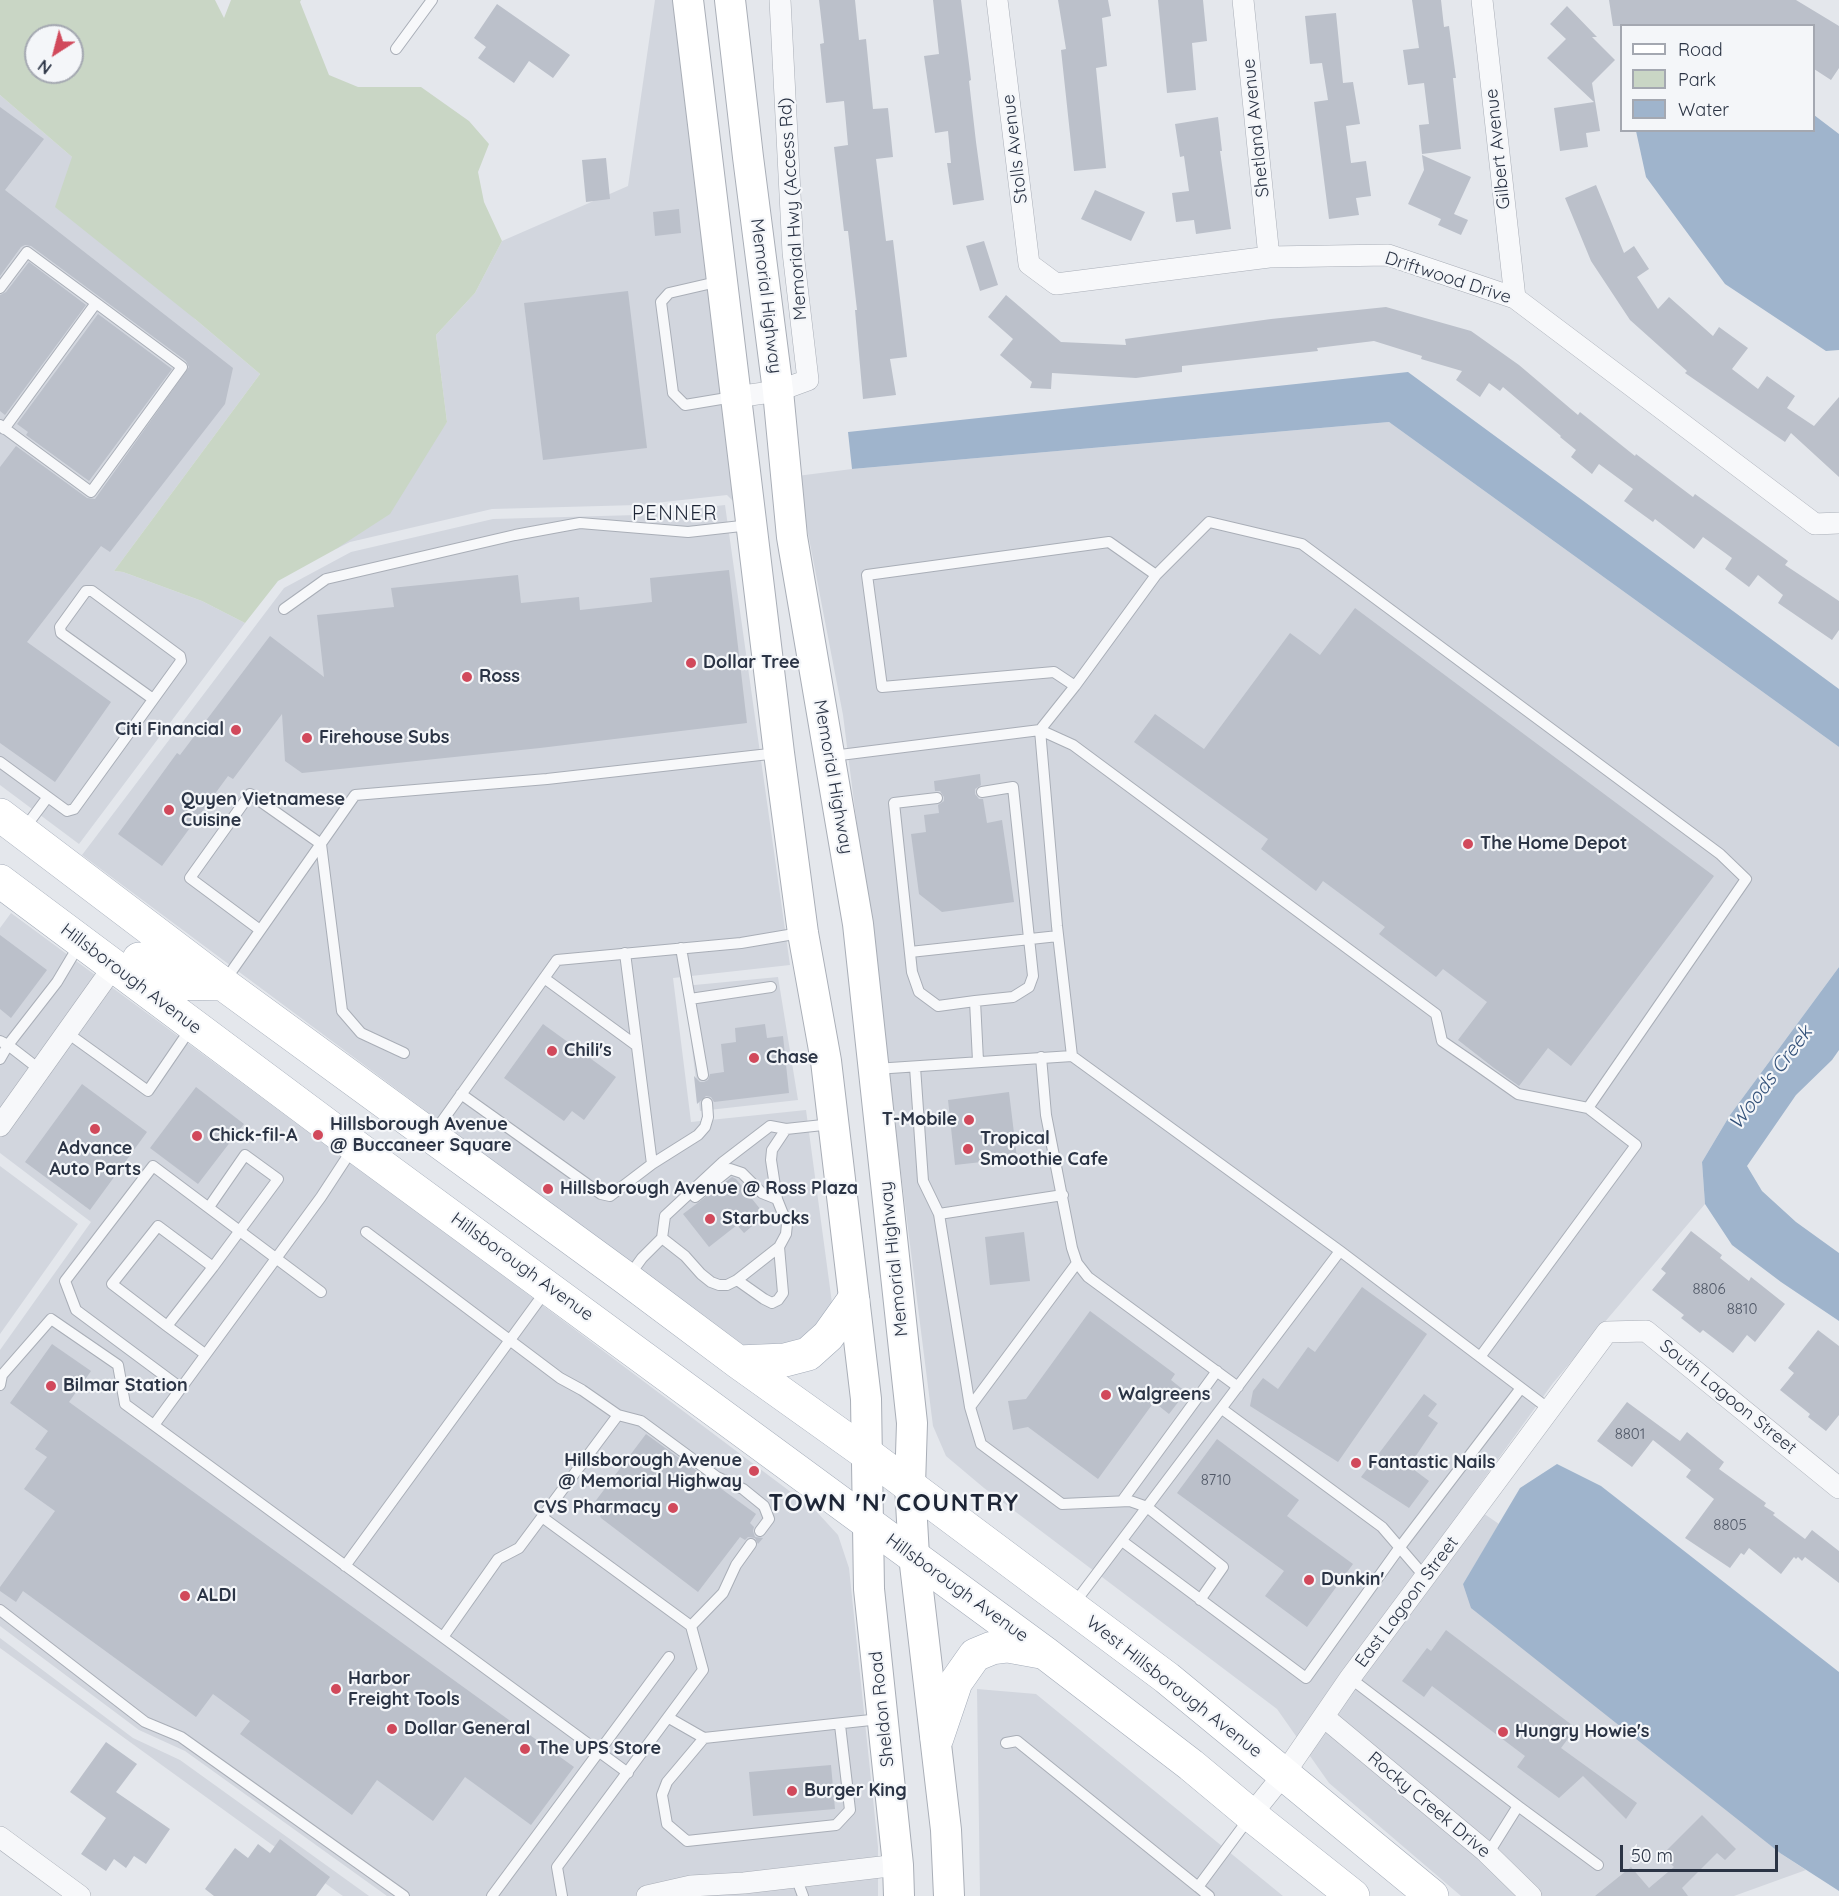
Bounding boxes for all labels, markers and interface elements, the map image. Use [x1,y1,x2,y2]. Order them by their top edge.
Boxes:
north arrow [24,24,84,84]
legend [1620,24,1815,132]
text: Road [1678,38,1723,61]
text: N [34,55,55,78]
street label: Shetland Avenue [1238,58,1274,198]
text: Park [1678,68,1716,91]
street label: Gilbert Avenue [1481,88,1515,210]
street label: Stolls Avenue [998,93,1032,205]
street label: Memorial Hwy (Access Rd) [774,97,812,321]
text: Water [1678,98,1729,121]
street label: Memorial Highway [746,217,786,375]
street label: Driftwood Drive [1382,247,1514,309]
district label: PENNER [632,502,718,526]
place label: Dollar Tree [703,652,800,674]
marker: Dollar Tree [684,656,698,670]
place label: Ross [479,666,520,688]
marker: Ross [460,670,474,684]
street label: Memorial Highway [809,698,857,856]
place label: Citi Financial [115,719,224,741]
marker: Citi Financial [229,723,243,737]
place label: Firehouse Subs [319,727,449,749]
marker: Firehouse Subs [300,731,314,745]
place label: Quyen Vietnamese Cuisine [181,789,345,832]
marker: Quyen Vietnamese Cuisine [162,803,176,817]
place label: The Home Depot [1480,833,1627,855]
marker: The Home Depot [1461,837,1475,851]
street label: Hillsborough Avenue [56,919,206,1039]
water label: Woods Creek [1724,1021,1818,1135]
place label: Chili's [564,1040,612,1062]
marker: Chili's [545,1044,559,1058]
place label: Chase [766,1047,818,1069]
marker: Chase [747,1051,761,1065]
place label: T-Mobile [882,1109,957,1131]
marker: T-Mobile [962,1113,976,1127]
place label: Hillsborough Avenue @ Buccaneer Square [330,1114,512,1156]
marker: Advance Auto Parts [88,1122,102,1136]
place label: Chick-fil-A [209,1125,297,1147]
marker: Hillsborough Avenue @ Buccaneer Square [311,1128,325,1142]
place label: Tropical Smoothie Cafe [980,1128,1108,1170]
marker: Chick-fil-A [190,1129,204,1143]
place label: Advance Auto Parts [49,1138,141,1180]
marker: Tropical Smoothie Cafe [961,1142,975,1156]
place label: Hillsborough Avenue @ Ross Plaza [560,1178,858,1200]
street label: Memorial Highway [875,1180,913,1338]
marker: Hillsborough Avenue @ Ross Plaza [541,1182,555,1196]
street label: Hillsborough Avenue [447,1208,597,1326]
place label: Starbucks [722,1208,809,1230]
marker: Starbucks [703,1212,717,1226]
house number: 8806 [1692,1280,1726,1298]
house number: 8810 [1727,1300,1757,1318]
street label: South Lagoon Street [1655,1335,1801,1459]
place label: Bilmar Station [63,1375,188,1397]
marker: Bilmar Station [44,1379,58,1393]
place label: Walgreens [1118,1384,1210,1406]
marker: Walgreens [1099,1388,1113,1402]
house number: 8801 [1615,1425,1645,1443]
place label: Hillsborough Avenue @ Memorial Highway [558,1450,742,1492]
place label: Fantastic Nails [1368,1452,1495,1474]
marker: Fantastic Nails [1349,1456,1363,1470]
marker: Hillsborough Avenue @ Memorial Highway [747,1464,761,1478]
house number: 8710 [1201,1471,1231,1489]
district label: TOWN 'N' COUNTRY [768,1490,1020,1518]
place label: CVS Pharmacy [534,1497,661,1519]
marker: CVS Pharmacy [666,1501,680,1515]
house number: 8805 [1713,1516,1747,1534]
street label: Hillsborough Avenue [882,1529,1032,1647]
street label: East Lagoon Street [1351,1532,1463,1672]
place label: Dunkin' [1321,1569,1384,1591]
marker: Dunkin' [1302,1573,1316,1587]
place label: ALDI [197,1585,236,1607]
marker: ALDI [178,1589,192,1603]
street label: West Hillsborough Avenue [1082,1612,1266,1762]
street label: Sheldon Road [865,1650,899,1768]
place label: Harbor Freight Tools [348,1668,460,1710]
marker: Harbor Freight Tools [329,1682,343,1696]
place label: Dollar General [404,1718,530,1740]
place label: Hungry Howie's [1515,1721,1649,1743]
marker: Dollar General [385,1722,399,1736]
marker: Hungry Howie's [1496,1725,1510,1739]
place label: The UPS Store [537,1738,661,1760]
marker: The UPS Store [518,1742,532,1756]
street label: Rocky Creek Drive [1363,1747,1495,1863]
place label: Burger King [804,1780,907,1802]
marker: Burger King [785,1784,799,1798]
scale bar [1623,1833,1780,1871]
text: 50 m [1631,1844,1673,1867]

